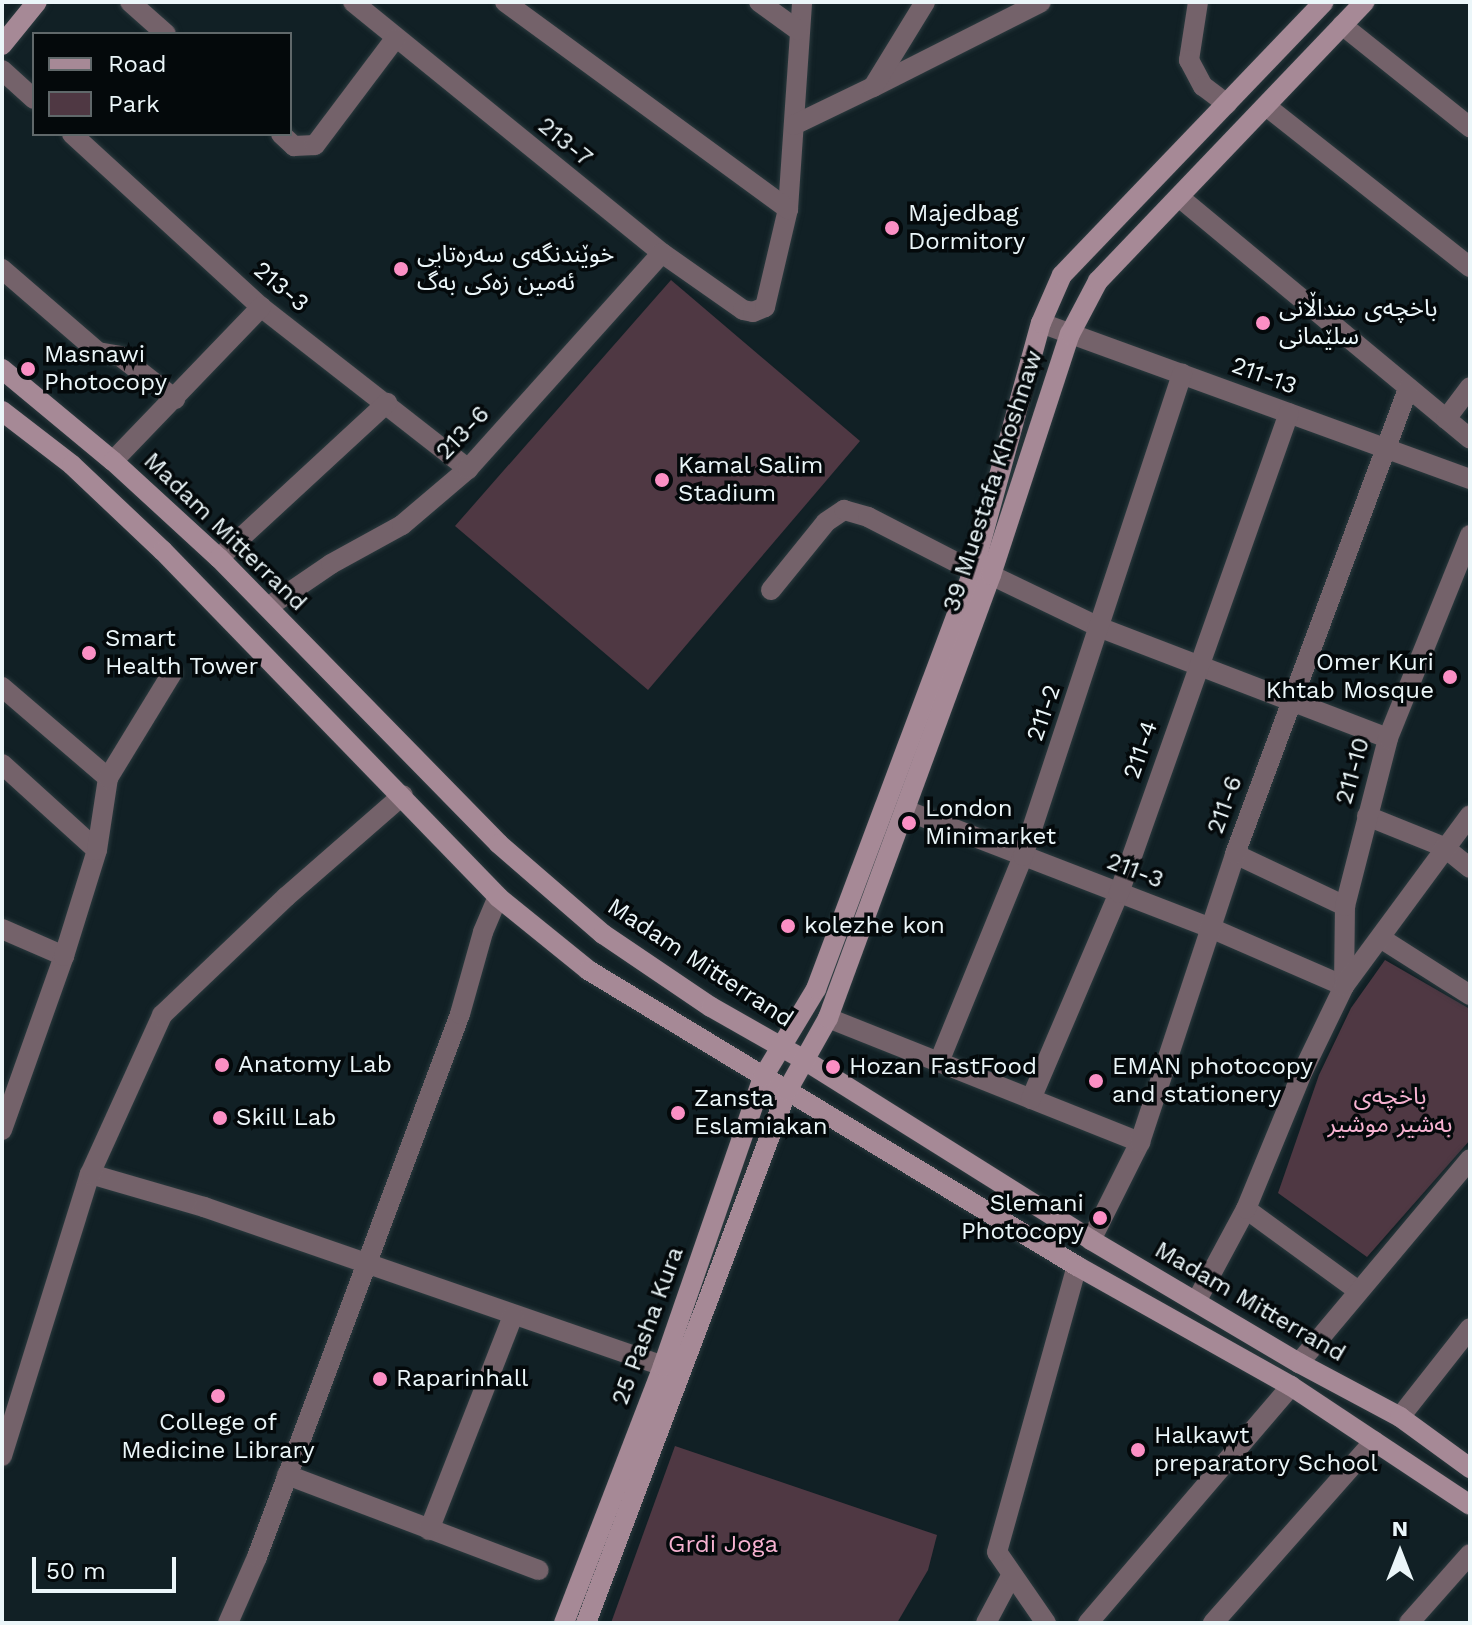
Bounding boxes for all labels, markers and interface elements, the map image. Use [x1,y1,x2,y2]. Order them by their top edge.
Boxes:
legend [32,32,292,136]
text: Road [108,50,167,78]
text: Park [108,90,160,118]
street label: 213-7 [532,111,598,173]
place label: Majedbag Dormitory [908,200,1025,256]
marker: Majedbag Dormitory [883,219,901,237]
place label: خوێندنگەی سەرەتایی ئەمین زەکی بەگ [417,241,614,297]
street label: 213-3 [248,256,314,318]
marker: خوێندنگەی سەرەتایی ئەمین زەکی بەگ [392,260,410,278]
place label: باخچەی منداڵانی سلێمانی [1279,295,1437,351]
marker: باخچەی منداڵانی سلێمانی [1254,314,1272,332]
place label: Masnawi Photocopy [44,341,167,397]
street label: 39 Muestafa Khoshnaw [937,347,1049,615]
street label: 211-13 [1227,351,1301,401]
marker: Masnawi Photocopy [19,360,37,378]
street label: 213-6 [430,400,496,466]
street label: Madam Mitterrand [137,447,313,617]
place label: Kamal Salim Stadium [678,452,824,508]
marker: Kamal Salim Stadium [653,471,671,489]
place label: Smart Health Tower [105,625,259,681]
marker: Smart Health Tower [80,644,98,662]
place label: Omer Kuri Khtab Mosque [1266,649,1434,705]
marker: Omer Kuri Khtab Mosque [1441,668,1459,686]
street label: 211-2 [1021,681,1067,745]
street label: 211-4 [1118,717,1164,783]
street label: 211-10 [1330,734,1376,808]
street label: 211-6 [1201,772,1249,838]
place label: London Minimarket [925,795,1056,851]
marker: London Minimarket [900,814,918,832]
street label: 211-3 [1102,847,1168,895]
street label: Madam Mitterrand [602,892,798,1034]
place label: kolezhe kon [804,912,945,940]
marker: kolezhe kon [779,917,797,935]
place label: Anatomy Lab [238,1051,392,1079]
place label: Hozan FastFood [849,1053,1037,1081]
place label: EMAN photocopy and stationery [1112,1053,1313,1109]
marker: Anatomy Lab [213,1056,231,1074]
marker: Hozan FastFood [824,1058,842,1076]
marker: EMAN photocopy and stationery [1087,1072,1105,1090]
park label: باخچەی بەشیر موشیر [1328,1083,1452,1139]
place label: Zansta Eslamiakan [694,1085,828,1141]
place label: Skill Lab [236,1104,337,1132]
marker: Zansta Eslamiakan [669,1104,687,1122]
marker: Skill Lab [211,1109,229,1127]
place label: Slemani Photocopy [961,1190,1084,1246]
marker: Slemani Photocopy [1091,1209,1109,1227]
street label: Madam Mitterrand [1149,1236,1351,1368]
street label: 25 Pasha Kura [606,1243,690,1409]
place label: Raparinhall [396,1365,528,1393]
marker: Raparinhall [371,1370,389,1388]
marker: College of Medicine Library [209,1387,227,1405]
place label: College of Medicine Library [121,1409,315,1465]
place label: Halkawt preparatory School [1154,1422,1378,1478]
marker: Halkawt preparatory School [1129,1441,1147,1459]
north arrow [1360,1513,1440,1593]
text: N [1392,1516,1408,1541]
park label: Grdi Joga [668,1531,778,1559]
scale bar [36,1541,180,1591]
text: 50 m [46,1557,106,1585]

